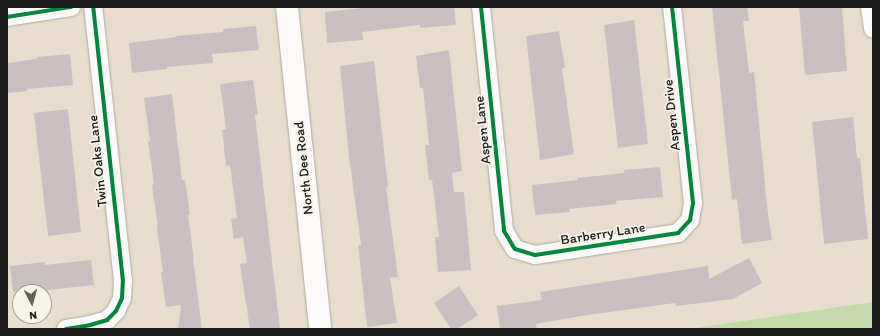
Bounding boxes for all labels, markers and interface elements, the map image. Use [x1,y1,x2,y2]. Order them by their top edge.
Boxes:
street label: Aspen Drive [660,79,684,151]
street label: Aspen Lane [471,95,495,165]
street label: Twin Oaks Lane [85,114,111,208]
street label: North Dee Road [291,120,317,216]
street label: Barberry Lane [559,219,647,249]
north arrow [12,284,52,324]
text: N [29,309,38,322]

